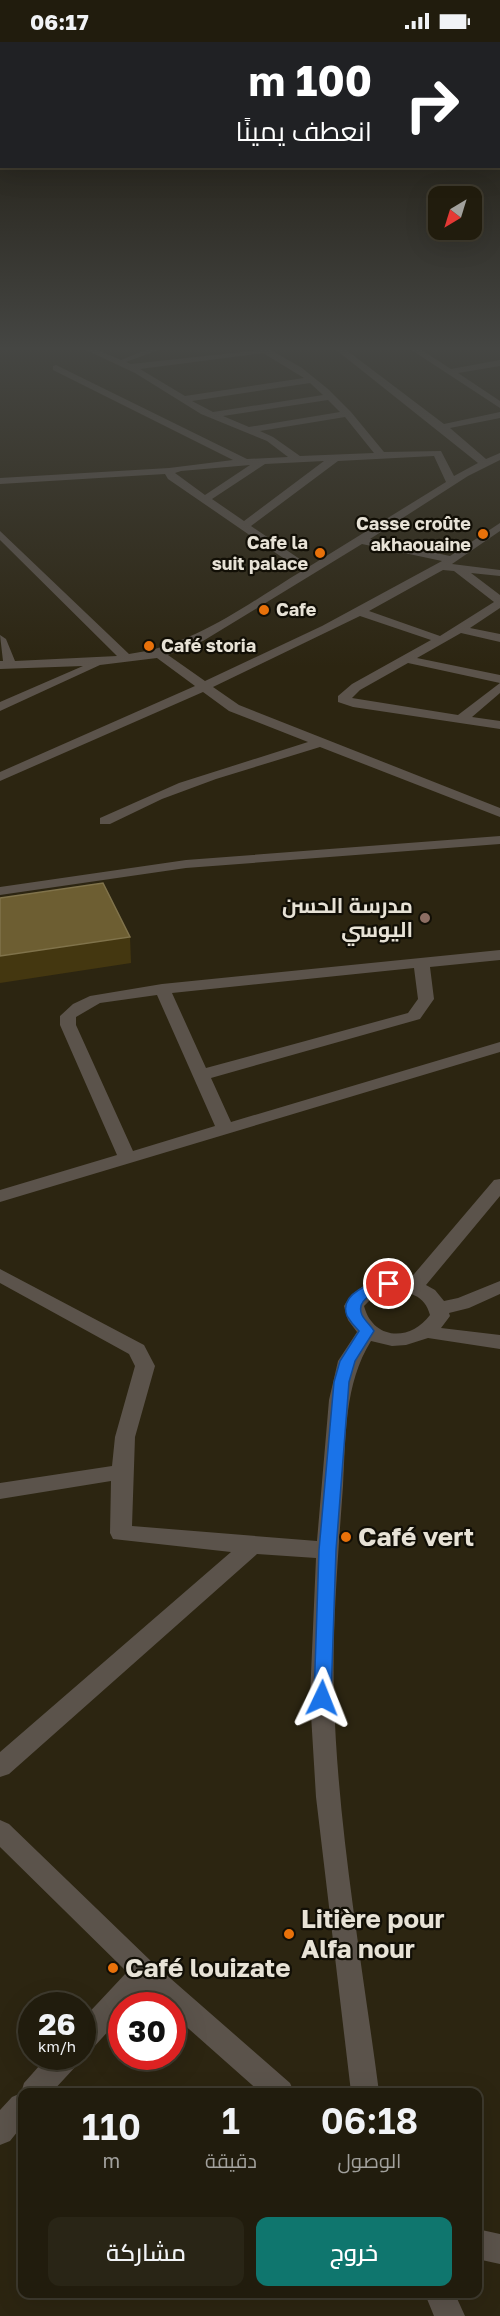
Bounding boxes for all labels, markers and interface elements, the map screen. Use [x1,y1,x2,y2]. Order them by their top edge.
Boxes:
text: 06:17 [30,8,89,35]
text: 100 m [248,55,372,105]
icon: right [393,66,471,144]
text: انعطف يمينًا [236,115,372,147]
north arrow [428,186,482,240]
map controls [428,186,482,240]
place label: Casse croûte akhaouaine [356,512,471,555]
marker: Casse croûte akhaouaine [476,527,490,541]
place label: Cafe la suit palace [212,531,308,574]
marker: Cafe la suit palace [313,546,327,560]
place label: Cafe [276,598,317,620]
marker: Cafe [257,603,271,617]
place label: Café storia [161,634,256,656]
marker: Café storia [142,639,156,653]
place label: مدرسة الحسن اليوسي [282,892,413,946]
marker: مدرسة الحسن اليوسي [418,911,432,925]
pin [363,1258,414,1309]
icon: arrive [372,1267,405,1300]
place label: Café vert [358,1521,474,1552]
marker: Café vert [339,1530,353,1544]
position arrow [290,1666,354,1730]
place label: Litière pour Alfa nour [301,1903,445,1964]
marker: Litière pour Alfa nour [282,1927,296,1941]
place label: Café louizate [125,1952,291,1983]
marker: Café louizate [106,1961,120,1975]
speed limit sign: 30 [108,1992,186,2070]
text: 26 [38,2006,76,2042]
text: km/h [38,2037,76,2055]
text: 1 [222,2099,240,2142]
text: 06:18 [321,2099,418,2142]
text: 110 [82,2105,141,2148]
text: m [103,2148,120,2172]
text: دقيقة [205,2148,257,2172]
text: الوصول [338,2148,401,2172]
button: مشاركة [48,2217,244,2286]
button: خروج [256,2217,452,2286]

